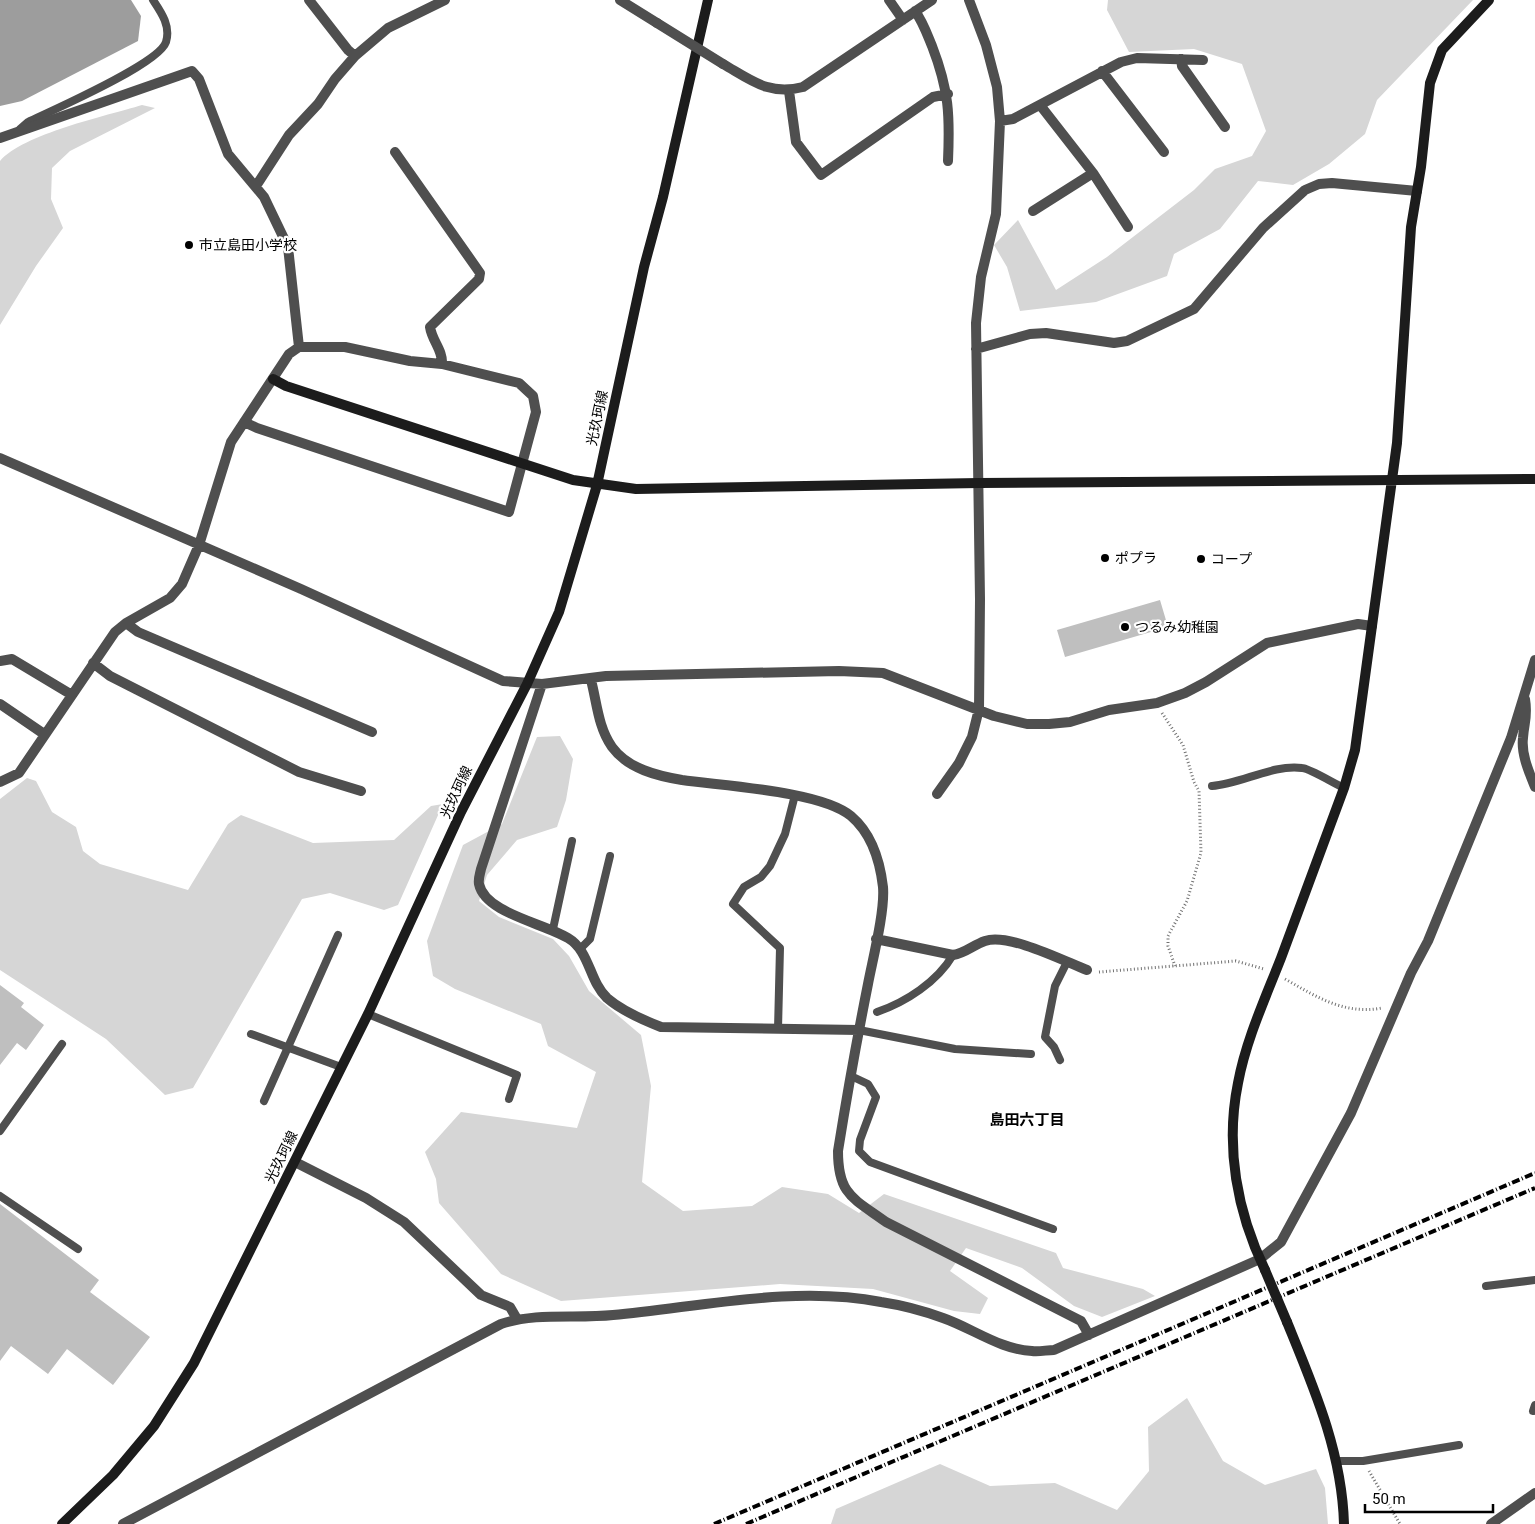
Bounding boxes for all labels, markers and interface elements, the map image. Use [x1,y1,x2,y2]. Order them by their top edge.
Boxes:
place label: 市立島田小学校 [199,237,297,253]
marker: 市立島田小学校 [183,239,195,251]
street label: 光玖珂線 [583,389,611,447]
place label: ポプラ [1115,550,1157,566]
place label: コープ [1211,551,1252,567]
marker: ポプラ [1099,552,1111,564]
marker: コープ [1195,553,1207,565]
place label: つるみ幼稚園 [1135,619,1219,635]
marker: つるみ幼稚園 [1119,621,1131,633]
street label: 光玖珂線 [437,763,475,821]
district label: 島田六丁目 [989,1111,1065,1129]
street label: 光玖珂線 [262,1128,300,1186]
scale bar [1365,1482,1492,1514]
text: 50 m [1372,1490,1406,1508]

